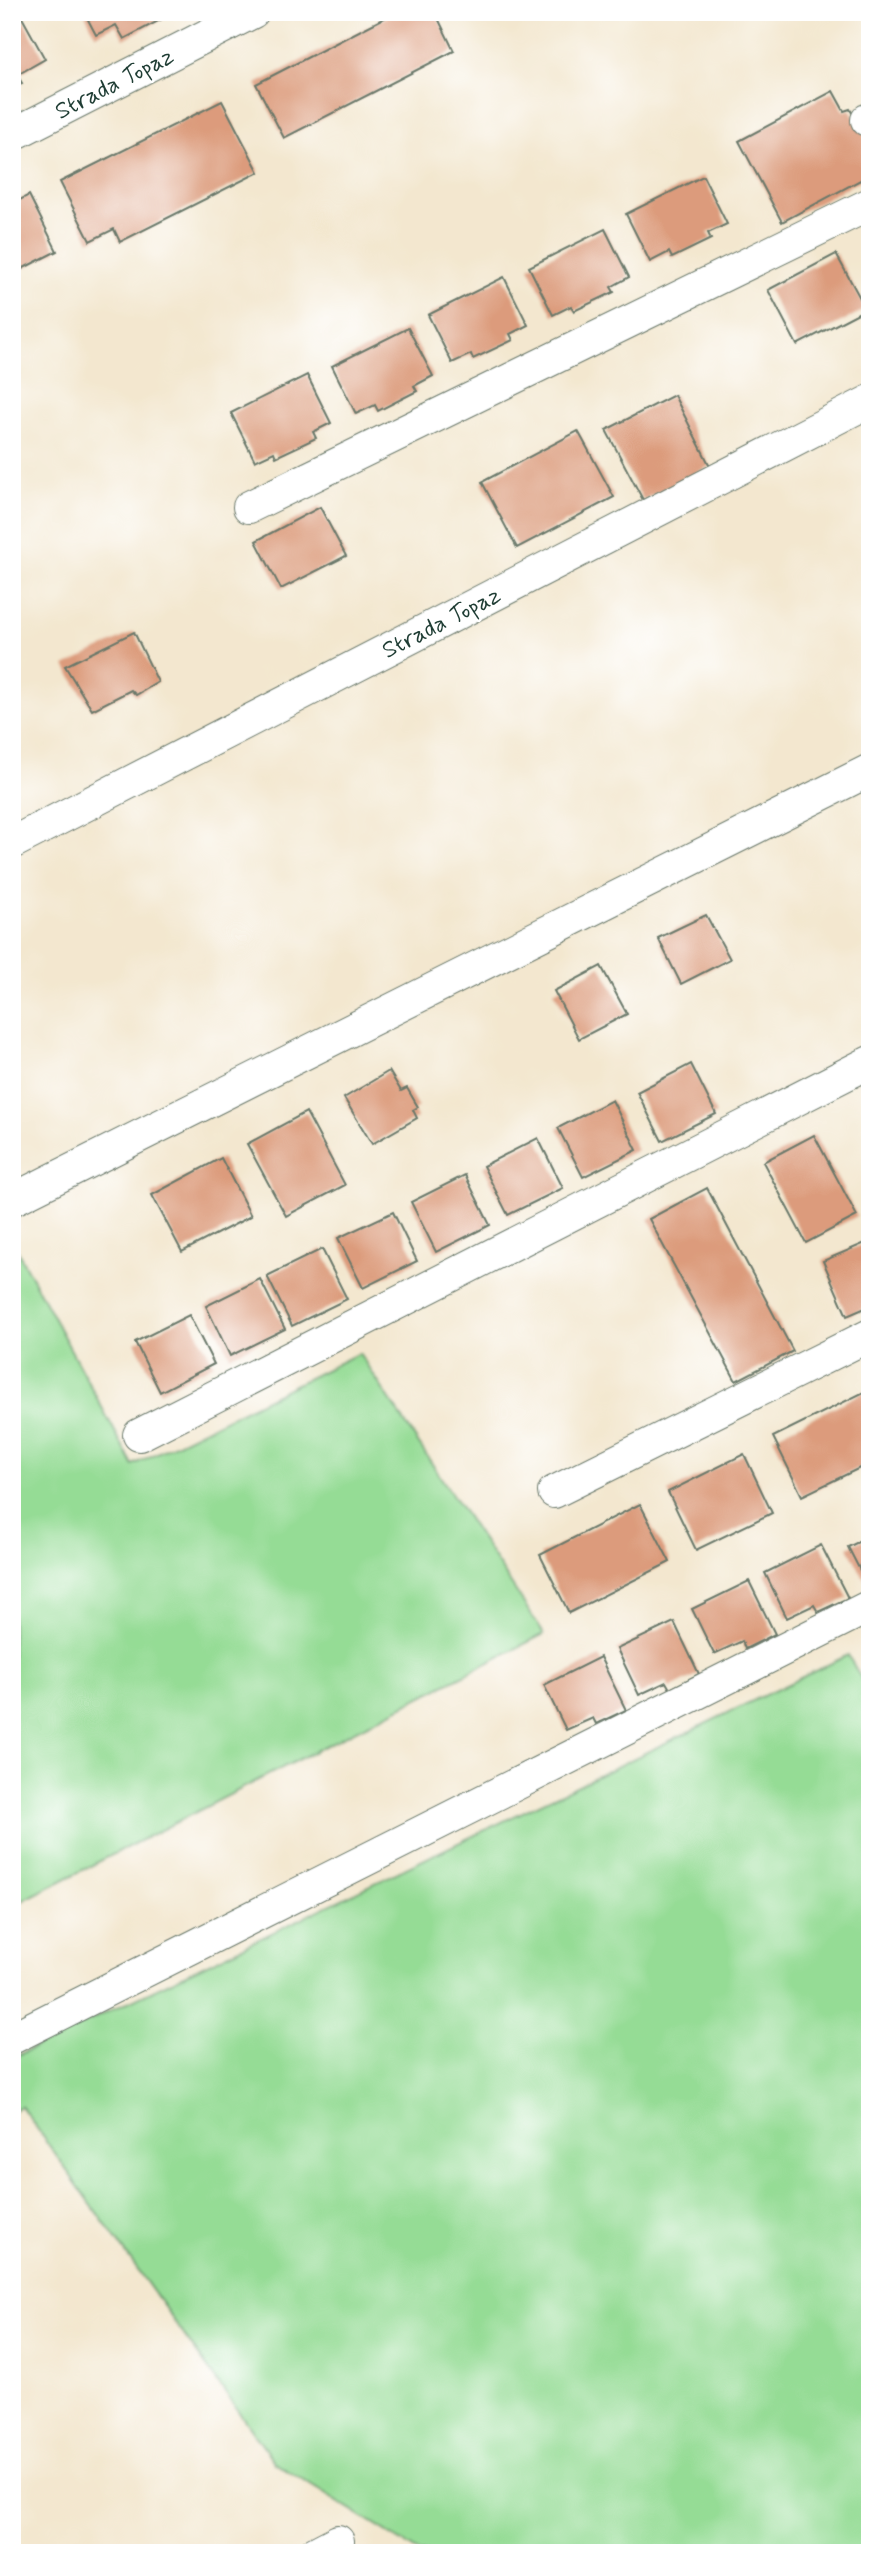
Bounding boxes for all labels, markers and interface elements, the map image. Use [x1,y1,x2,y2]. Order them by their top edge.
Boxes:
street label: Strada Topaz [50,41,179,128]
street label: Strada Topaz [377,580,506,667]

